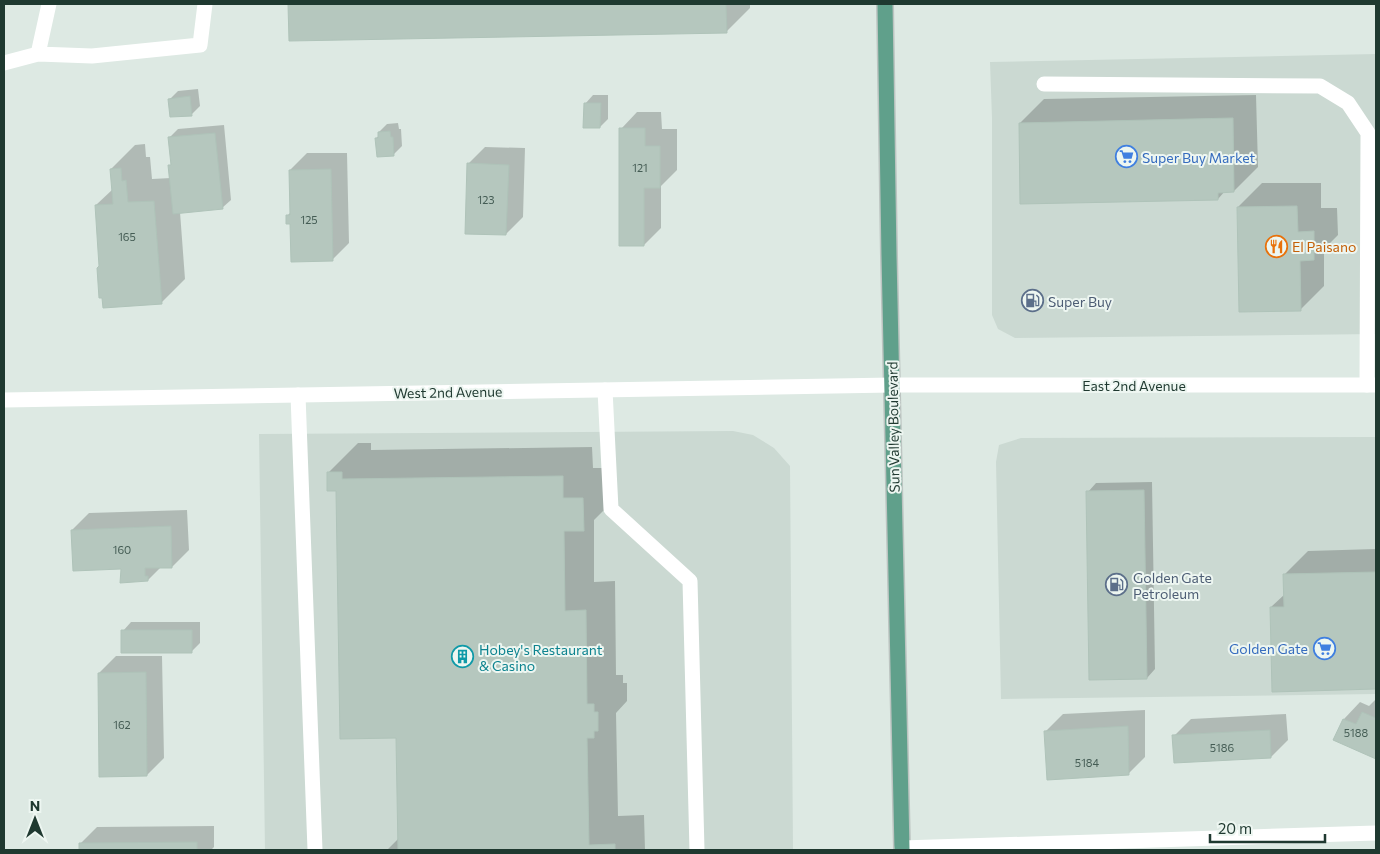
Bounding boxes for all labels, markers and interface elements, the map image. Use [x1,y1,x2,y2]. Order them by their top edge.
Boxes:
supermarket icon: Super Buy Market [1114,145,1138,169]
place label: Super Buy Market [1142,149,1255,166]
house number: 121 [632,161,648,174]
house number: 123 [477,193,495,206]
house number: 125 [300,213,318,226]
house number: 165 [118,230,136,243]
restaurant icon: El Paisano [1264,234,1288,258]
place label: El Paisano [1292,238,1356,255]
fuel station icon: Super Buy [1020,289,1044,313]
place label: Super Buy [1048,293,1112,310]
street label: Sun Valley Boulevard [883,361,903,493]
street label: East 2nd Avenue [1082,377,1186,394]
street label: West 2nd Avenue [394,383,502,401]
house number: 160 [113,543,131,556]
place label: Golden Gate Petroleum [1133,569,1212,602]
fuel station icon: Golden Gate Petroleum [1105,573,1129,597]
supermarket icon: Golden Gate [1312,636,1336,660]
place label: Golden Gate [1229,640,1308,657]
place label: Hobey's Restaurant & Casino [479,641,603,674]
building icon: Hobey's Restaurant & Casino [451,645,475,669]
house number: 162 [113,718,131,731]
house number: 5188 [1344,726,1369,739]
house number: 5186 [1210,741,1235,754]
house number: 5184 [1075,756,1100,769]
north arrow [10,794,60,844]
text: N [30,797,40,814]
scale bar [1210,812,1325,844]
text: 20 m [1218,819,1252,837]

